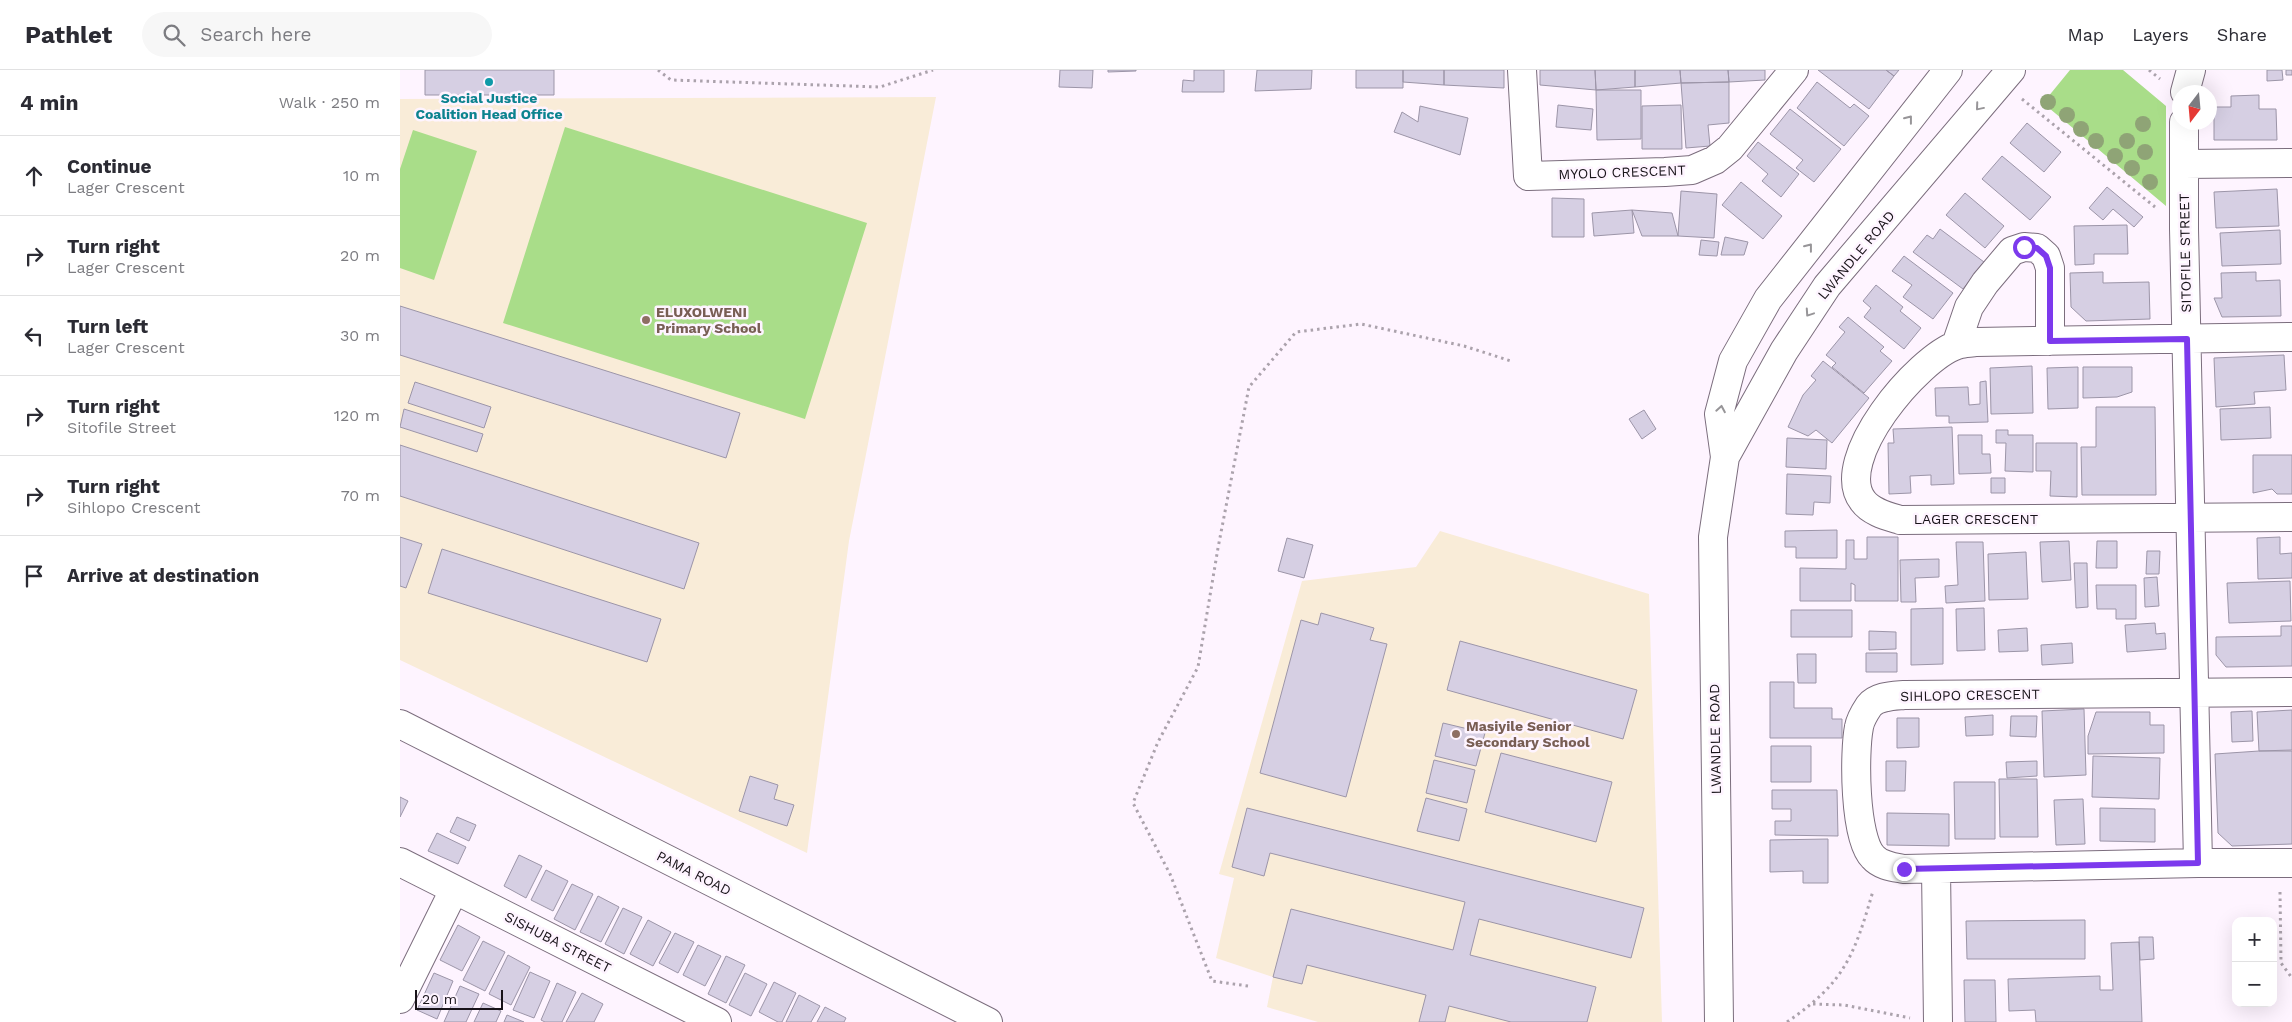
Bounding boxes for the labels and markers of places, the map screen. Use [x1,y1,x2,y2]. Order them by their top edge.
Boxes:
marker: Social Justice Coalition Head Office [483,76,495,88]
place label: Social Justice Coalition Head Office [415,90,563,122]
place label: ELUXOLWENI Primary School [656,304,762,336]
marker: ELUXOLWENI Primary School [640,314,652,326]
place label: Masiyile Senior Secondary School [1466,718,1590,750]
marker: Masiyile Senior Secondary School [1450,728,1462,740]

